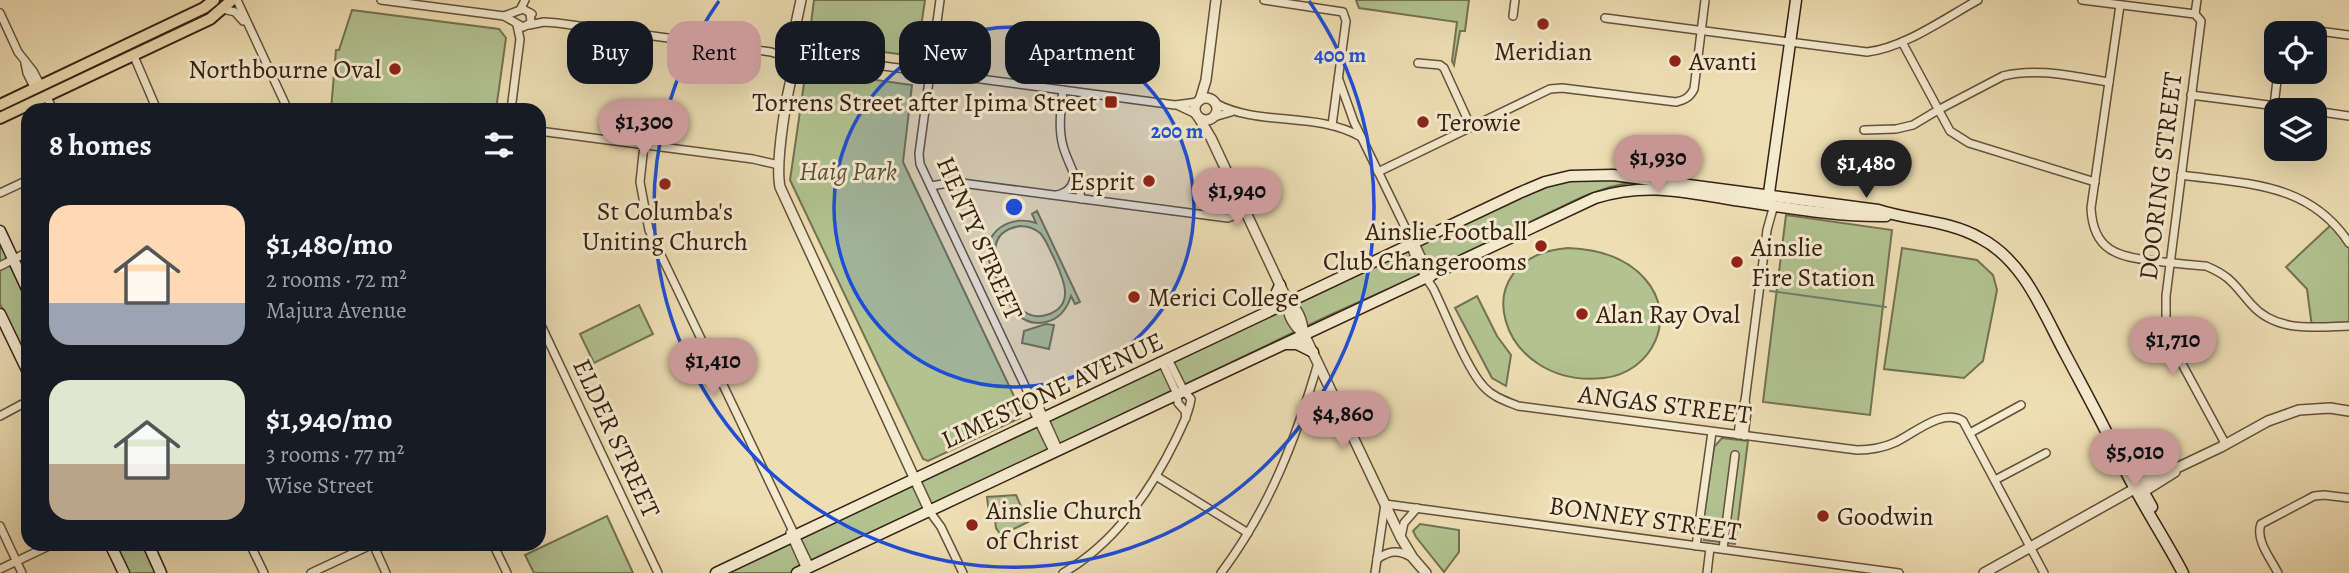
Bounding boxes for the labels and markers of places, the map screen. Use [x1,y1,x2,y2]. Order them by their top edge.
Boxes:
marker: Meridian [1535,16,1551,32]
place label: Meridian [1494,34,1592,69]
place label: Avanti [1688,44,1757,79]
place label: Northbourne Oval [188,52,381,87]
marker: Avanti [1667,53,1683,69]
marker: Northbourne Oval [387,61,403,77]
place label: Torrens Street after Ipima Street [752,85,1097,120]
marker: Torrens Street after Ipima Street [1103,94,1119,110]
pin: $1,300 [587,100,701,159]
place label: Terowie [1437,105,1521,140]
marker: Terowie [1415,114,1431,130]
pin: $1,930 [1601,136,1715,195]
pin: $1,480 [1809,140,1923,200]
place label: Esprit [1070,164,1135,199]
pin: $1,940 [1180,168,1294,228]
marker: Esprit [1141,173,1157,189]
marker: St Columba's Uniting Church [657,176,673,192]
place label: St Columba's Uniting Church [582,194,748,259]
centre of rings [1002,195,1026,219]
place label: Ainslie Football Club Changerooms [1323,214,1527,279]
place label: Ainslie Fire Station [1750,230,1875,295]
marker: Ainslie Football Club Changerooms [1533,238,1549,254]
marker: Ainslie Fire Station [1729,254,1745,270]
place label: Merici College [1148,280,1299,315]
marker: Merici College [1126,289,1142,305]
place label: Alan Ray Oval [1595,297,1740,332]
marker: Alan Ray Oval [1574,306,1590,322]
pin: $1,710 [2116,318,2230,377]
pin: $1,410 [656,338,770,398]
pin: $4,860 [1286,392,1400,451]
pin: $5,010 [2078,430,2192,489]
place label: Ainslie Church of Christ [985,493,1142,558]
place label: Goodwin [1837,499,1934,534]
marker: Goodwin [1815,508,1831,524]
marker: Ainslie Church of Christ [964,517,980,533]

